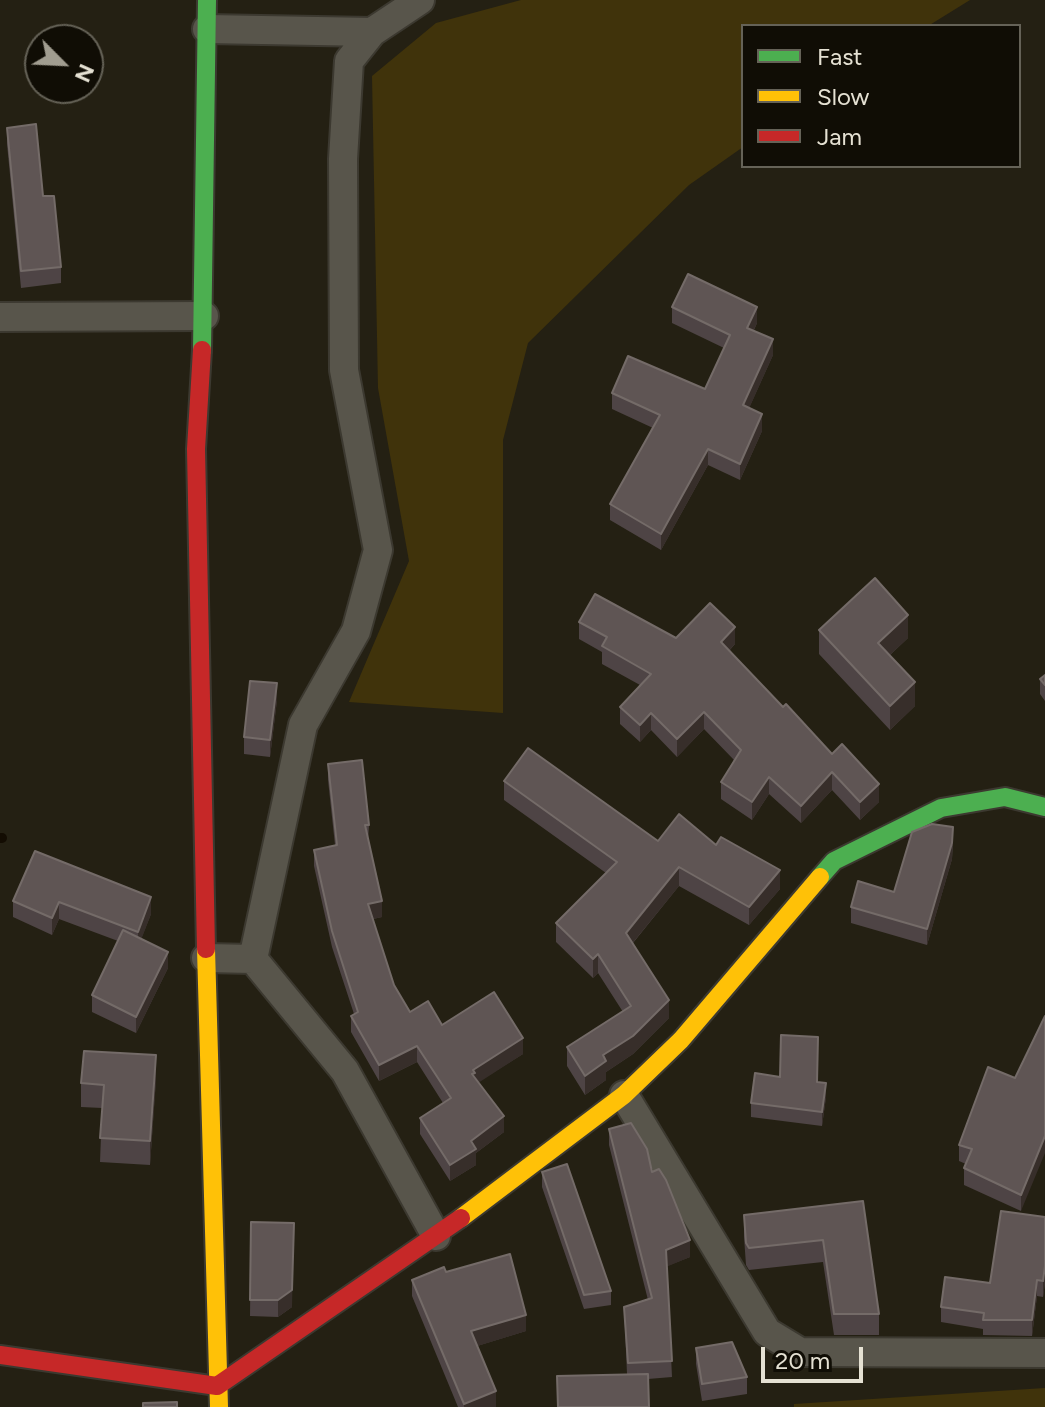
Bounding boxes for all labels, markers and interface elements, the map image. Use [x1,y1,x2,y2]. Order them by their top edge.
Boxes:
north arrow [24,24,104,104]
legend [741,24,1021,168]
text: Fast [817,42,862,71]
text: N [69,60,100,86]
text: Slow [817,82,869,111]
text: Jam [817,122,862,151]
scale bar [765,1331,867,1381]
text: 20 m [775,1346,830,1375]

